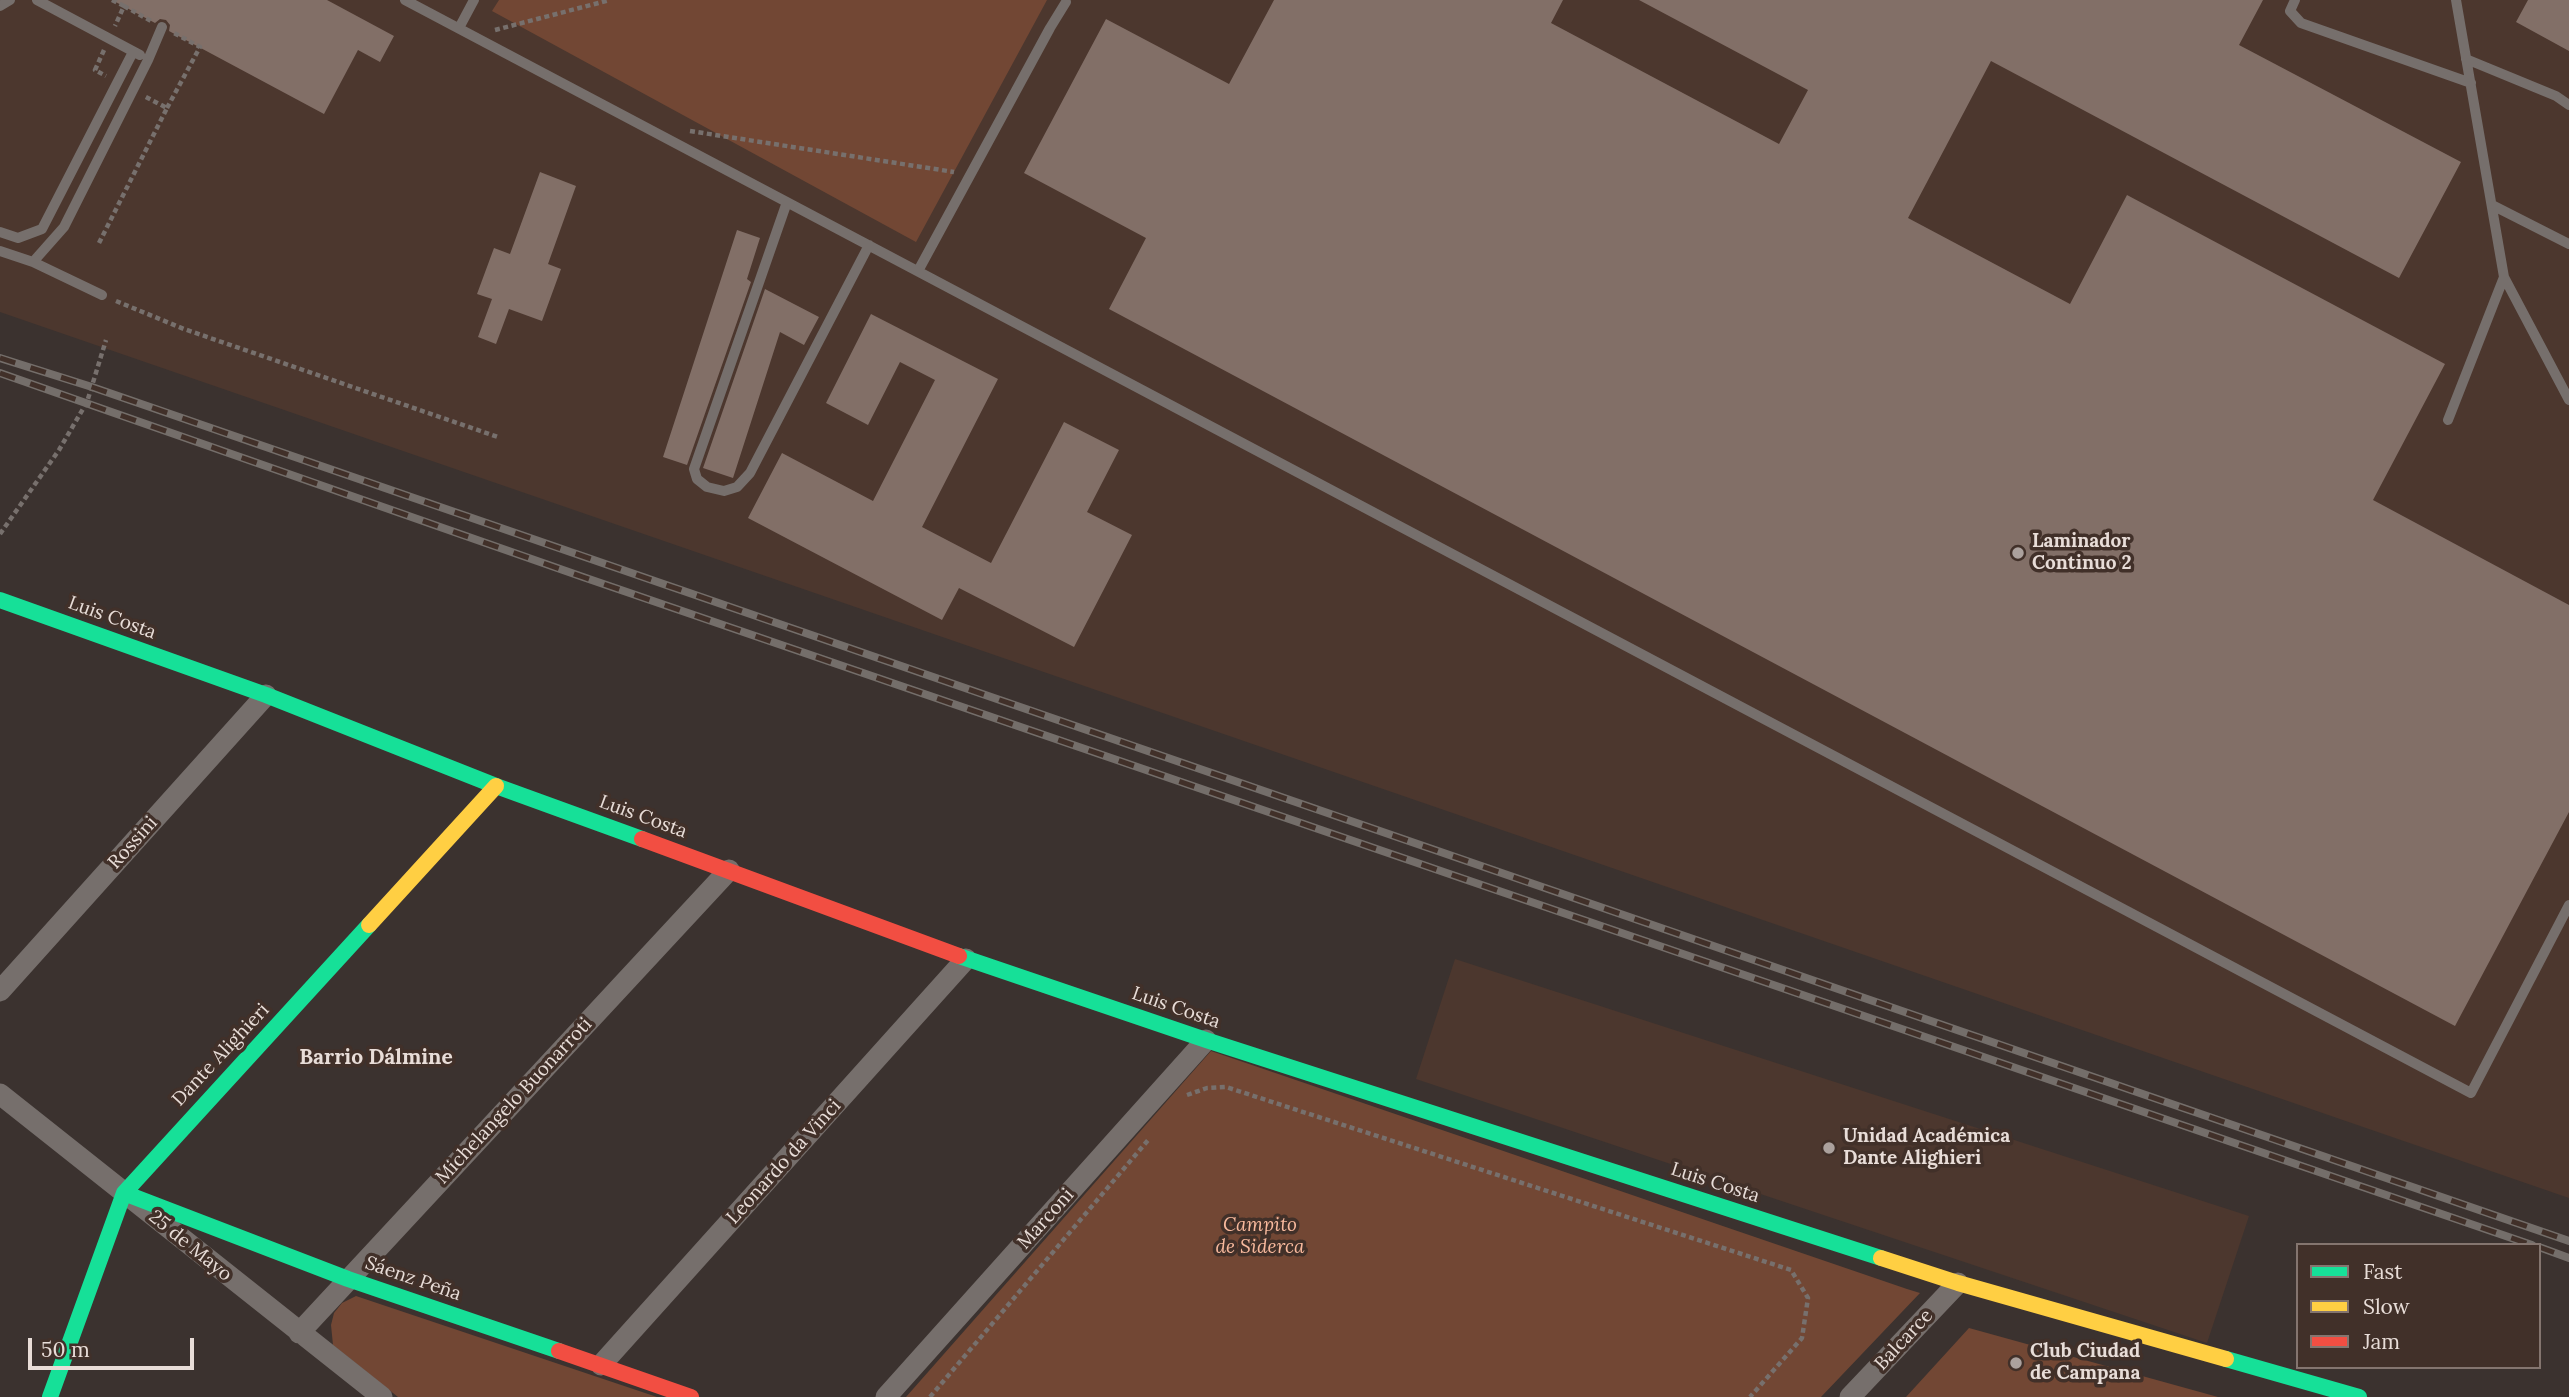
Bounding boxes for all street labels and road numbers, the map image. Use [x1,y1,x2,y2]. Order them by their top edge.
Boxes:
street label: Luis Costa [65,592,159,644]
street label: Luis Costa [596,791,690,843]
street label: Rossini [104,812,162,874]
street label: Luis Costa [1129,982,1223,1034]
street label: Dante Alighieri [168,999,274,1111]
street label: Michelangelo Buonarroti [431,1013,597,1189]
street label: Leonardo da Vinci [722,1095,846,1229]
street label: Luis Costa [1668,1158,1762,1208]
street label: Marconi [1013,1184,1079,1254]
street label: 25 de Mayo [144,1206,236,1286]
street label: Sáenz Peña [362,1252,464,1306]
street label: Balcarce [1870,1305,1938,1375]

